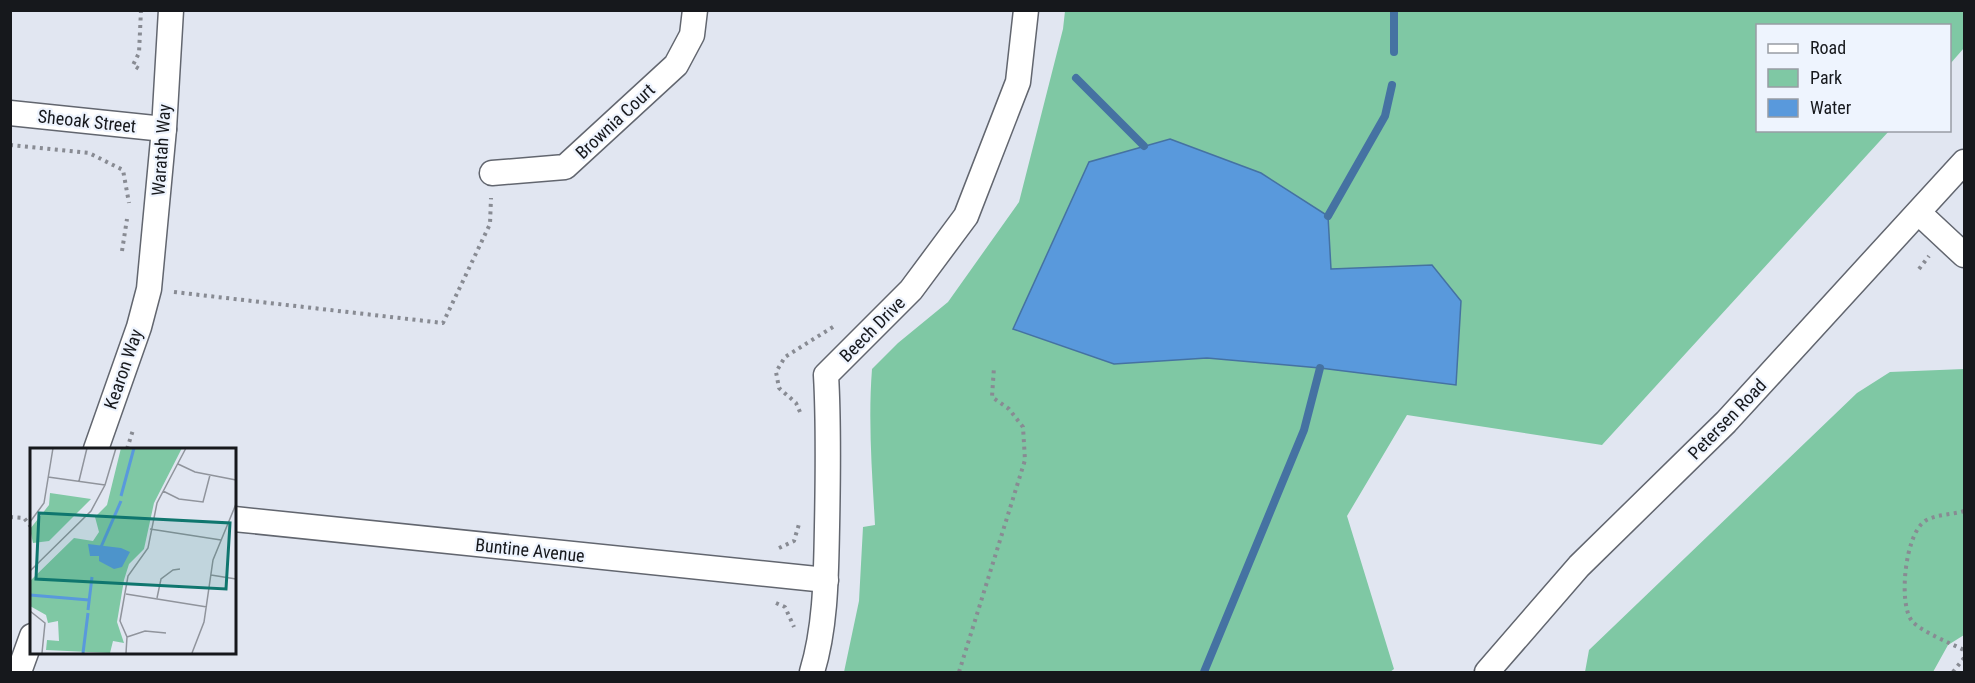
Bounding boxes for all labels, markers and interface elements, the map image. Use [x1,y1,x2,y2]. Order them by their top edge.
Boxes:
legend [1756,24,1951,132]
text: Road [1810,37,1846,58]
text: Park [1810,67,1842,88]
street label: Brownia Court [571,79,659,163]
text: Water [1810,97,1852,118]
street label: Waratah Way [147,103,175,197]
street label: Sheoak Street [37,105,137,137]
street label: Beech Drive [835,292,909,366]
street label: Kearon Way [100,326,147,412]
street label: Petersen Road [1684,375,1770,463]
inset map [30,448,236,653]
street label: Buntine Avenue [474,534,586,566]

